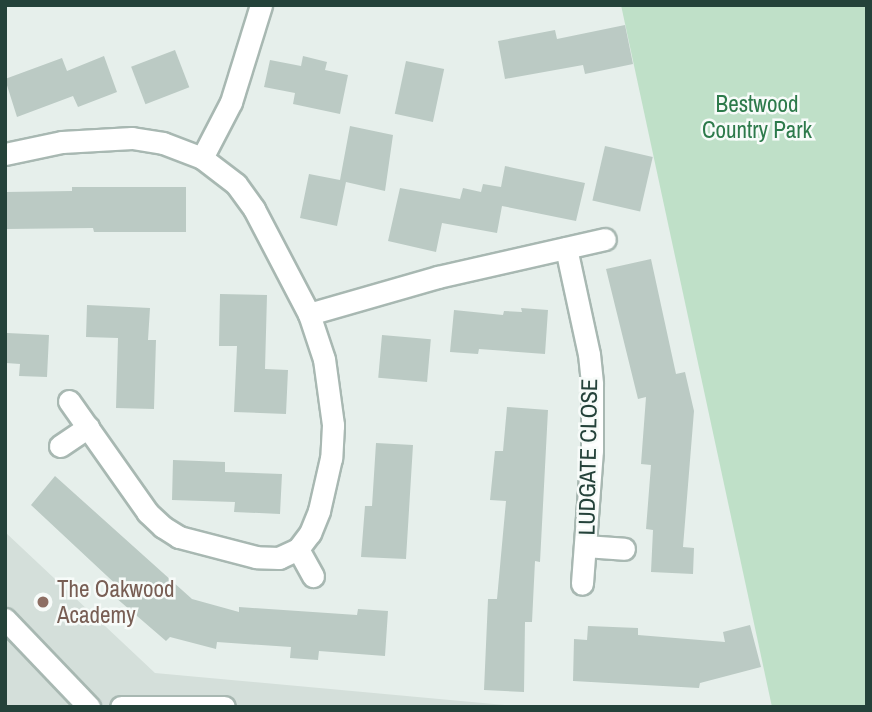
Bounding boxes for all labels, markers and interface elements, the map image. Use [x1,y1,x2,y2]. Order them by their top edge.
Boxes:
park label: Bestwood Country Park [702,90,812,144]
street label: LUDGATE CLOSE [573,378,603,536]
place label: The Oakwood Academy [57,575,174,629]
marker: The Oakwood Academy [35,594,51,610]

